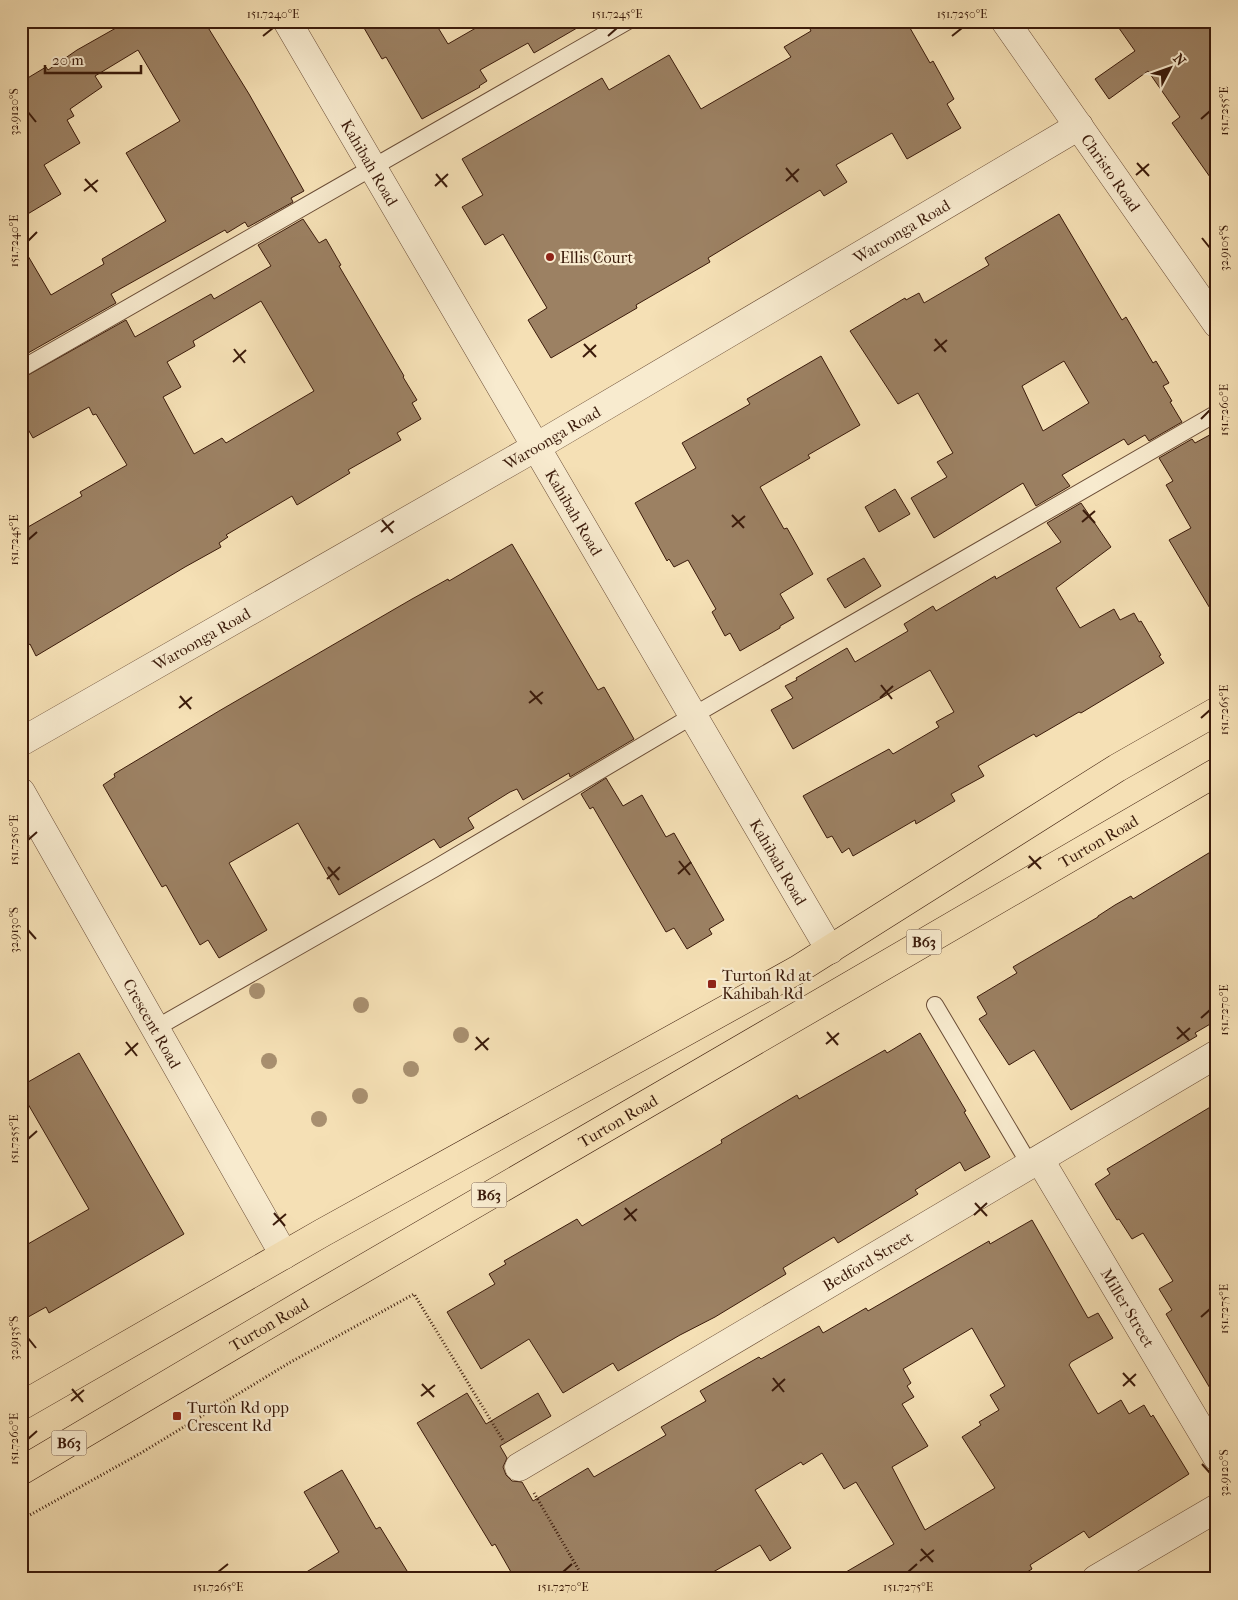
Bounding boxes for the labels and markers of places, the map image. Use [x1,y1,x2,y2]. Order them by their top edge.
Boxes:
place label: Ellis Court [560,248,633,267]
marker: Ellis Court [544,251,556,263]
place label: Turton Rd at Kahibah Rd [722,966,812,1003]
marker: Turton Rd at Kahibah Rd [706,978,718,990]
place label: Turton Rd opp Crescent Rd [187,1398,289,1435]
marker: Turton Rd opp Crescent Rd [171,1410,183,1422]

